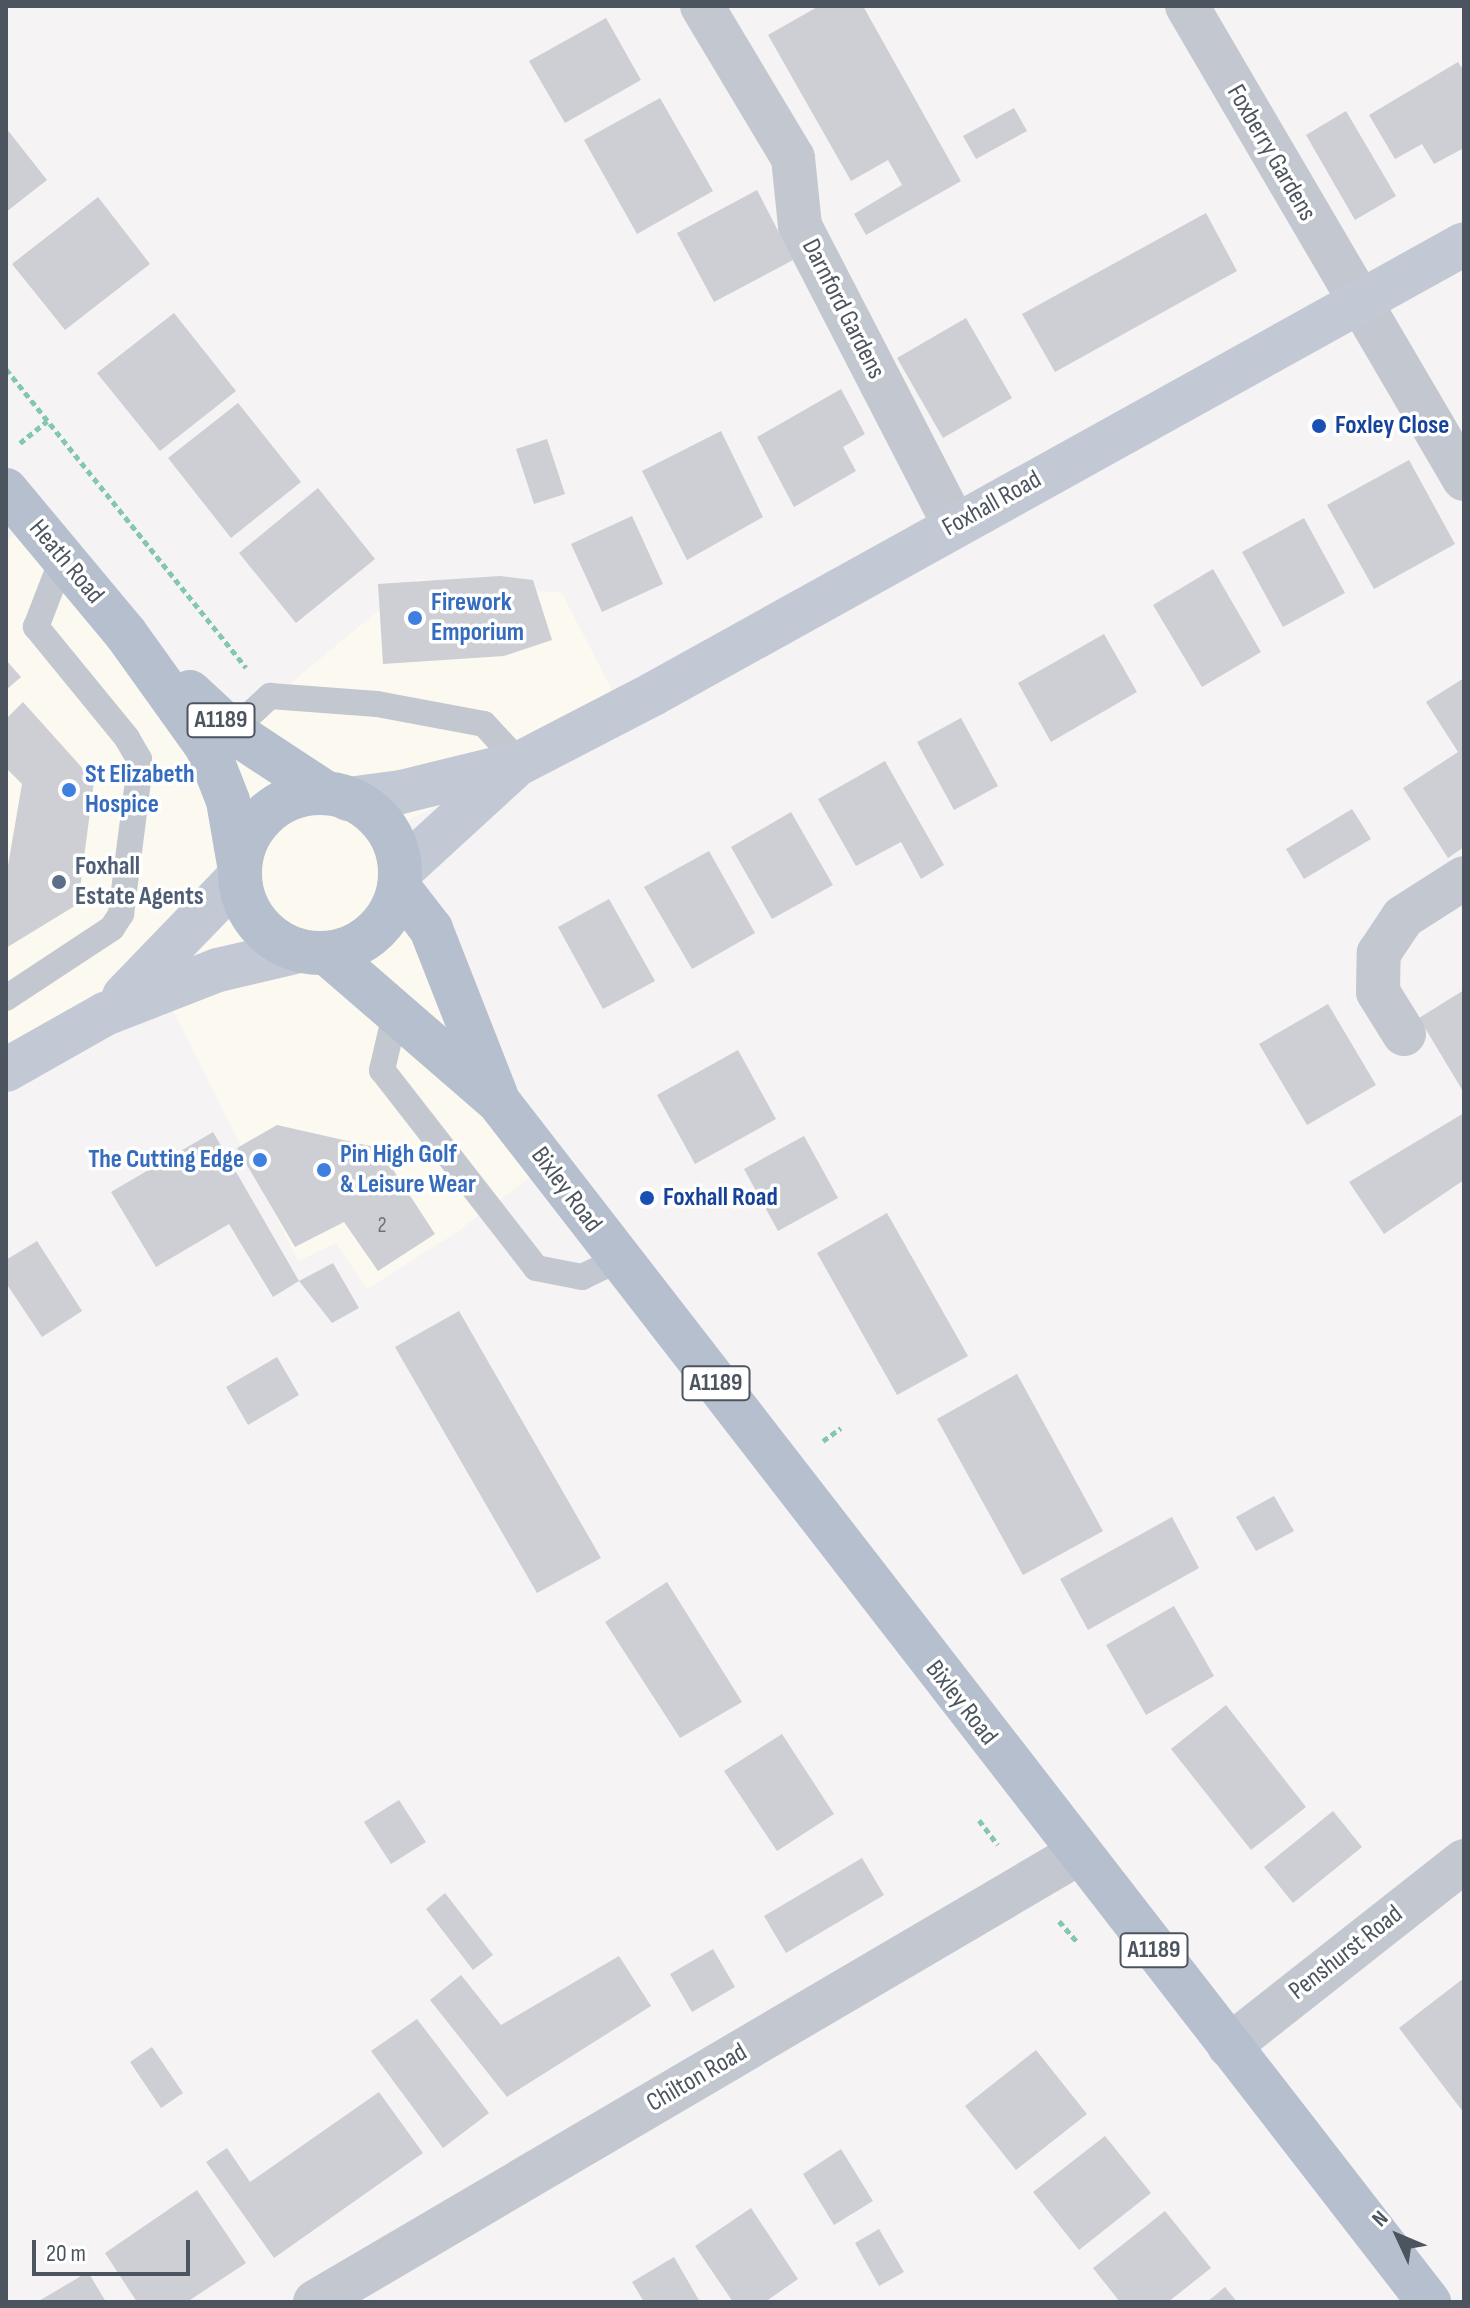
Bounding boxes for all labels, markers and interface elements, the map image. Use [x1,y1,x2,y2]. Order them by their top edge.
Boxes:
street label: Foxberry Gardens [1219,79,1323,227]
street label: Darnford Gardens [794,234,892,384]
place label: Foxley Close [1335,410,1449,442]
marker: Foxley Close [1310,417,1328,435]
street label: Foxhall Road [937,464,1047,544]
street label: Heath Road [22,514,110,610]
place label: Firework Emporium [431,587,524,648]
marker: Firework Emporium [406,609,424,627]
road number: A1189 [185,700,257,740]
place label: St Elizabeth Hospice [85,759,195,820]
marker: St Elizabeth Hospice [60,781,78,799]
place label: Foxhall Estate Agents [75,851,204,912]
marker: Foxhall Estate Agents [50,873,68,891]
place label: Pin High Golf & Leisure Wear [340,1139,476,1200]
street label: Bixley Road [524,1141,608,1239]
place label: The Cutting Edge [88,1144,244,1176]
marker: The Cutting Edge [251,1151,269,1169]
marker: Pin High Golf & Leisure Wear [315,1161,333,1179]
place label: Foxhall Road [663,1182,778,1214]
marker: Foxhall Road [638,1189,656,1207]
house number: 2 [377,1213,387,1239]
road number: A1189 [680,1363,752,1403]
street label: Bixley Road [918,1654,1004,1752]
street label: Penshurst Road [1283,1899,1409,2007]
road number: A1189 [1118,1930,1190,1970]
street label: Chilton Road [641,2037,753,2119]
north arrow [1358,2196,1438,2276]
text: N [1367,2205,1394,2233]
scale bar [36,2224,194,2274]
text: 20 m [46,2239,86,2268]

